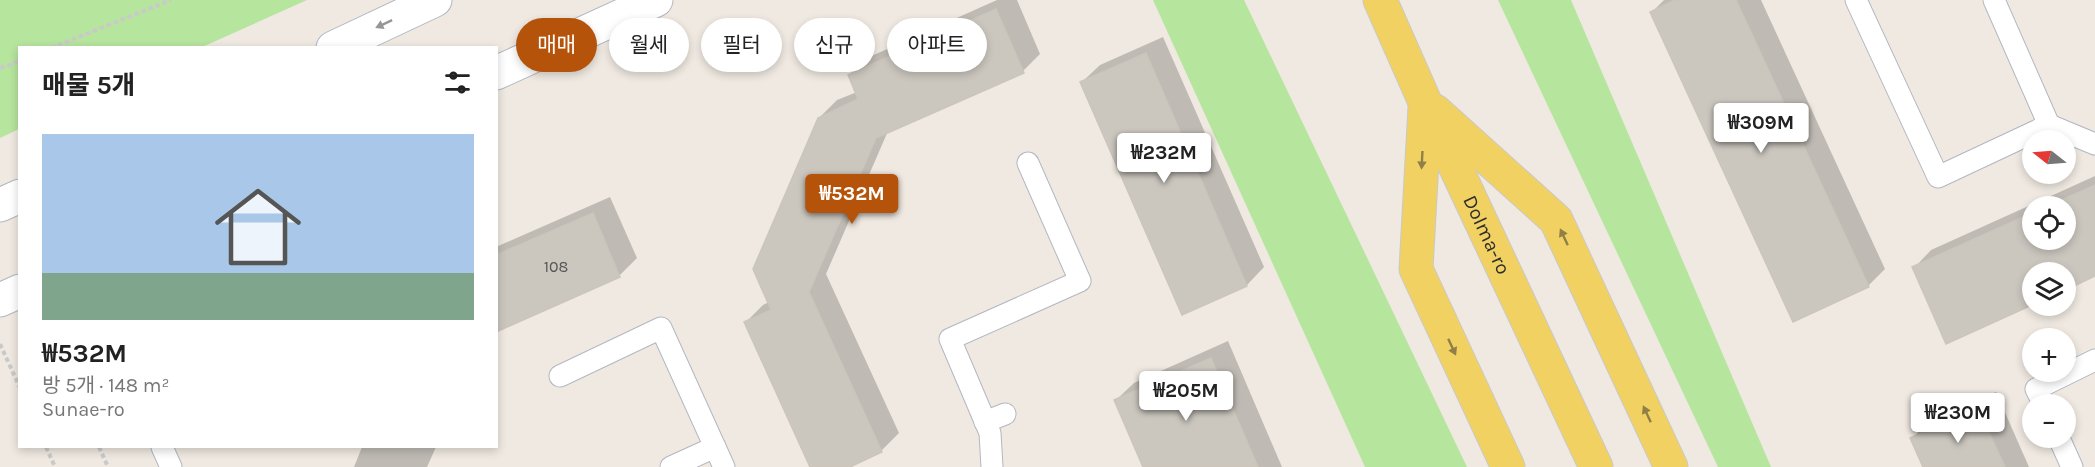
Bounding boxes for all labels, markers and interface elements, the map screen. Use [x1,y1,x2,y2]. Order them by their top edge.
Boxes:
chip: 매매 [516,18,597,72]
chip: 월세 [609,18,689,72]
chip: 필터 [701,18,782,72]
chip: 신규 [794,18,875,72]
chip: 아파트 [887,18,987,72]
one-way arrow [374,19,392,29]
icon: filters [441,66,474,99]
text: 매물 5개 [42,70,135,101]
pin: ₩309M [1719,103,1803,154]
text: ₩309M [1728,111,1794,134]
north arrow [2022,130,2076,184]
map controls [2022,130,2076,448]
pin: ₩232M [1122,133,1206,184]
text: ₩232M [1131,141,1197,164]
one-way arrow [1417,151,1426,170]
icon: home [204,173,312,281]
pin: ₩532M [810,174,894,225]
text: ₩532M [819,182,885,205]
street label: Dolma-ro [1458,192,1515,278]
button: locate [2022,196,2076,250]
one-way arrow [1560,229,1569,246]
house number: 108 [544,257,568,276]
button: layers [2022,262,2076,316]
button: + [2022,328,2076,382]
text: ₩532M [42,338,127,369]
one-way arrow [1447,338,1457,356]
pin: ₩205M [1144,371,1228,422]
text: 방 5개 · 148 m² [42,374,169,397]
text: ₩205M [1153,379,1219,402]
pin: ₩230M [1916,393,2000,444]
button: − [2022,394,2076,448]
text: Sunae-ro [42,398,125,421]
text: ₩230M [1925,401,1991,424]
one-way arrow [1642,405,1651,422]

